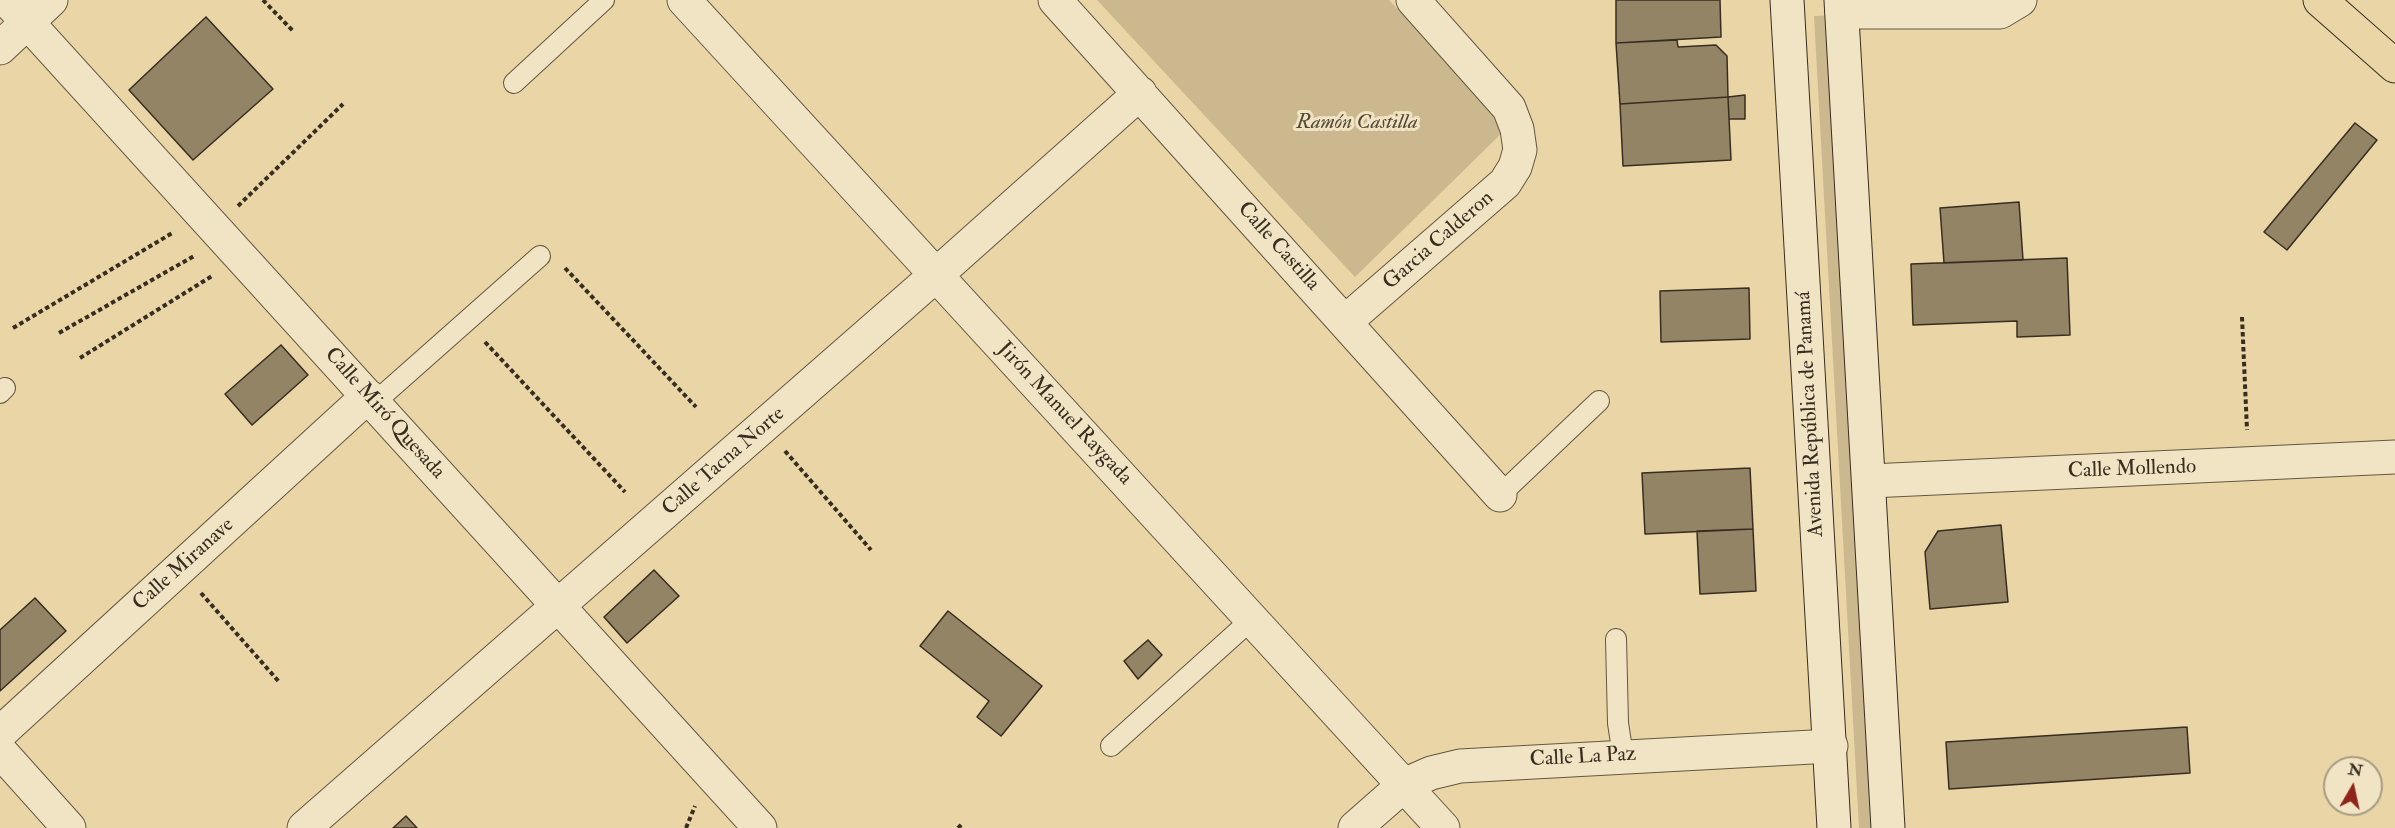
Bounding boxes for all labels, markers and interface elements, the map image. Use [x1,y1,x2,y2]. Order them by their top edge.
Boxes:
park label: Ramón Castilla [1296,110,1418,136]
street label: Garcia Calderon [1379,186,1499,296]
street label: Calle Castilla [1232,197,1324,297]
street label: Avenida República de Panamá [1792,290,1830,538]
street label: Jirón Manuel Raygada [991,337,1137,491]
street label: Calle Miró Quesada [318,343,450,485]
street label: Calle Tacna Norte [658,402,790,522]
street label: Calle Mollendo [2067,455,2197,485]
street label: Calle Miranave [128,513,240,617]
street label: Calle La Paz [1529,743,1637,773]
north arrow [2323,756,2383,816]
text: N [2347,759,2364,781]

